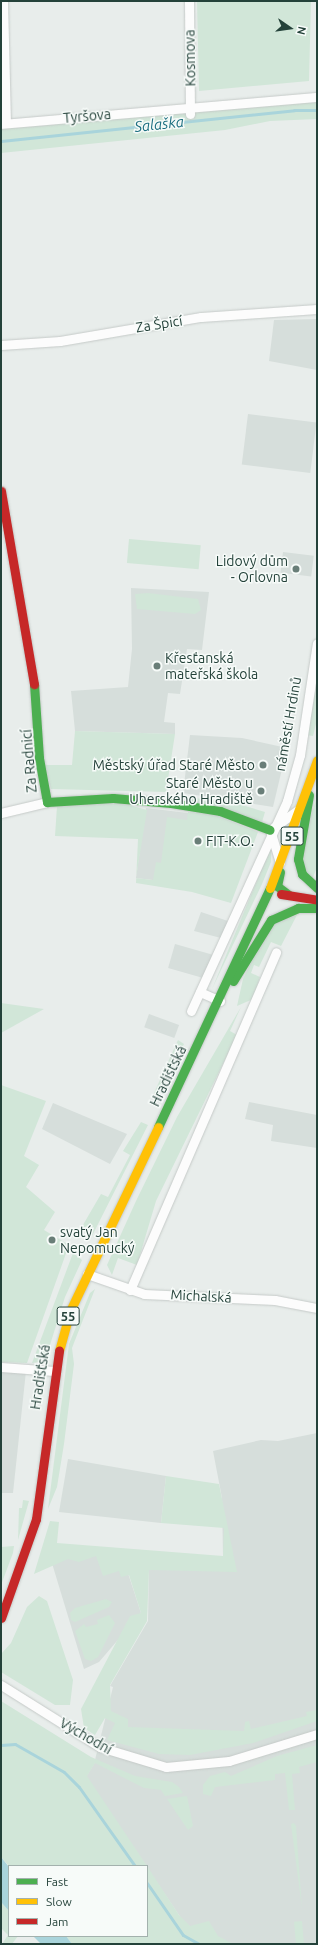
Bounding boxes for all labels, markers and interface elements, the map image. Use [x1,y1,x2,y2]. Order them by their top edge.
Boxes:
north arrow [270,8,310,48]
text: N [295,25,308,36]
street label: Kosmova [181,29,199,87]
street label: Tyršova [62,106,112,126]
water label: Salaška [133,112,185,136]
street label: Za Špicí [134,312,184,336]
place label: Lidový dům - Orlovna [216,553,288,586]
marker: Lidový dům - Orlovna [291,564,301,574]
place label: Křesťanská mateřská škola [165,650,258,682]
marker: Křesťanská mateřská škola [152,661,162,671]
street label: náměstí Hrdinů [271,675,305,773]
street label: Za Radnicí [18,729,40,793]
place label: Městský úřad Staré Město [93,757,255,773]
marker: Městský úřad Staré Město [258,760,268,770]
place label: Staré Město u Uherského Hradiště [129,775,253,808]
marker: Staré Město u Uherského Hradiště [256,786,266,796]
road number: 55 [280,825,304,847]
place label: FIT-K.O. [206,833,254,849]
marker: FIT-K.O. [193,836,203,846]
street label: Hradišťská [146,1043,190,1109]
place label: svatý Jan Nepomucký [60,1224,135,1256]
marker: svatý Jan Nepomucký [47,1235,57,1245]
street label: Michalská [170,1286,232,1306]
road number: 55 [56,1305,80,1327]
street label: Hradišťská [27,1343,53,1411]
street label: Východní [57,1714,115,1758]
legend [8,1865,148,1937]
text: Fast [46,1875,68,1888]
text: Slow [46,1895,72,1908]
text: Jam [46,1915,68,1928]

